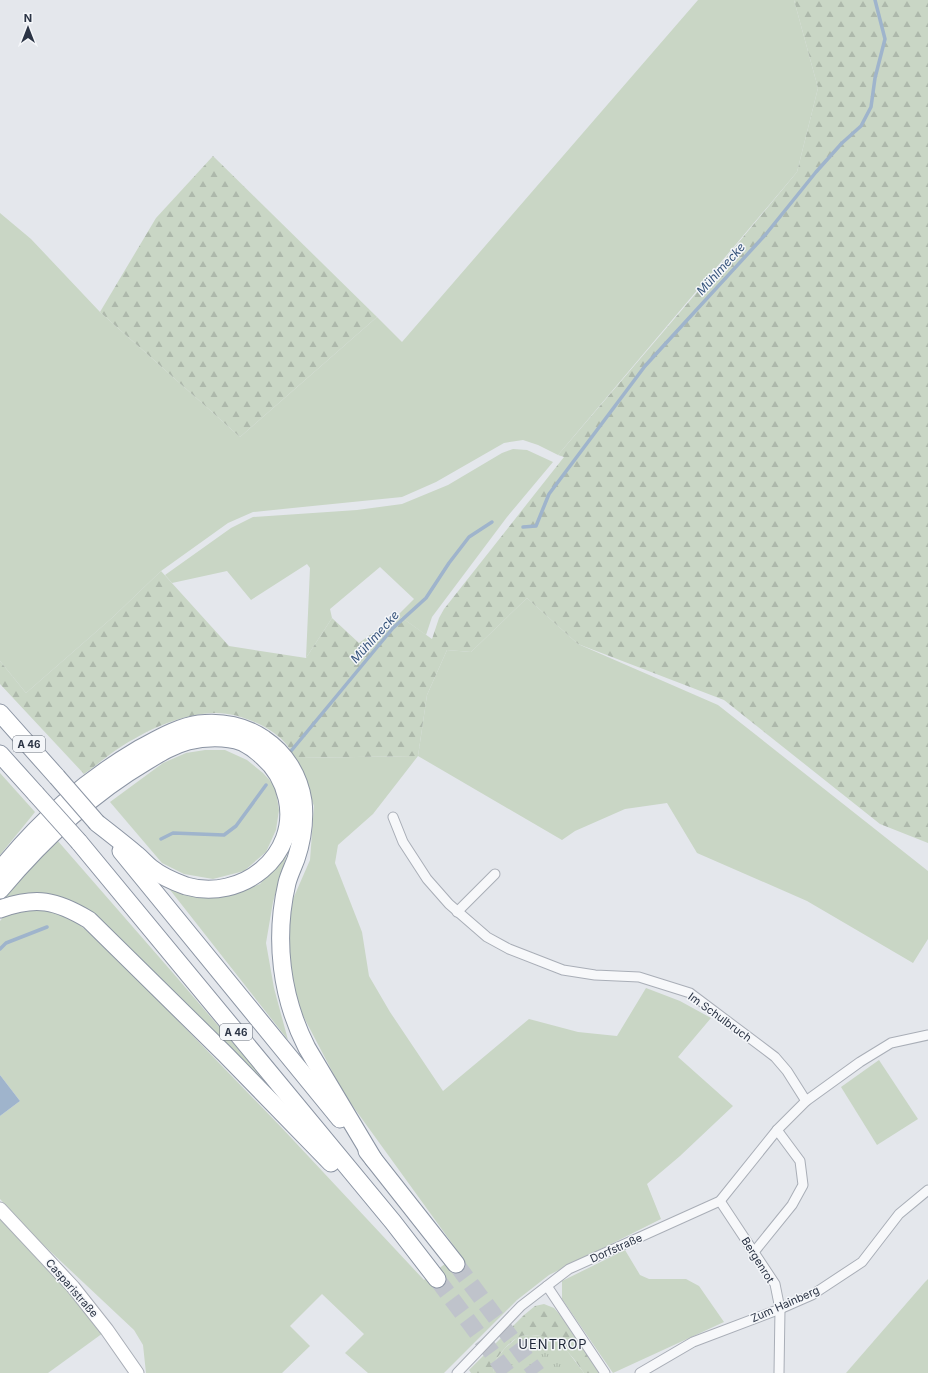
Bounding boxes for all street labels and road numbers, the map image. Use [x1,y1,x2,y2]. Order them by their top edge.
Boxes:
road number: A 46 [13,736,45,752]
street label: Im Schulbruch [686,989,754,1045]
road number: A 46 [220,1024,252,1040]
street label: Dorfstraße [588,1230,644,1266]
street label: Bergenrot [738,1234,778,1286]
street label: Casparistraße [43,1256,101,1320]
street label: Zum Hainberg [749,1283,821,1325]

